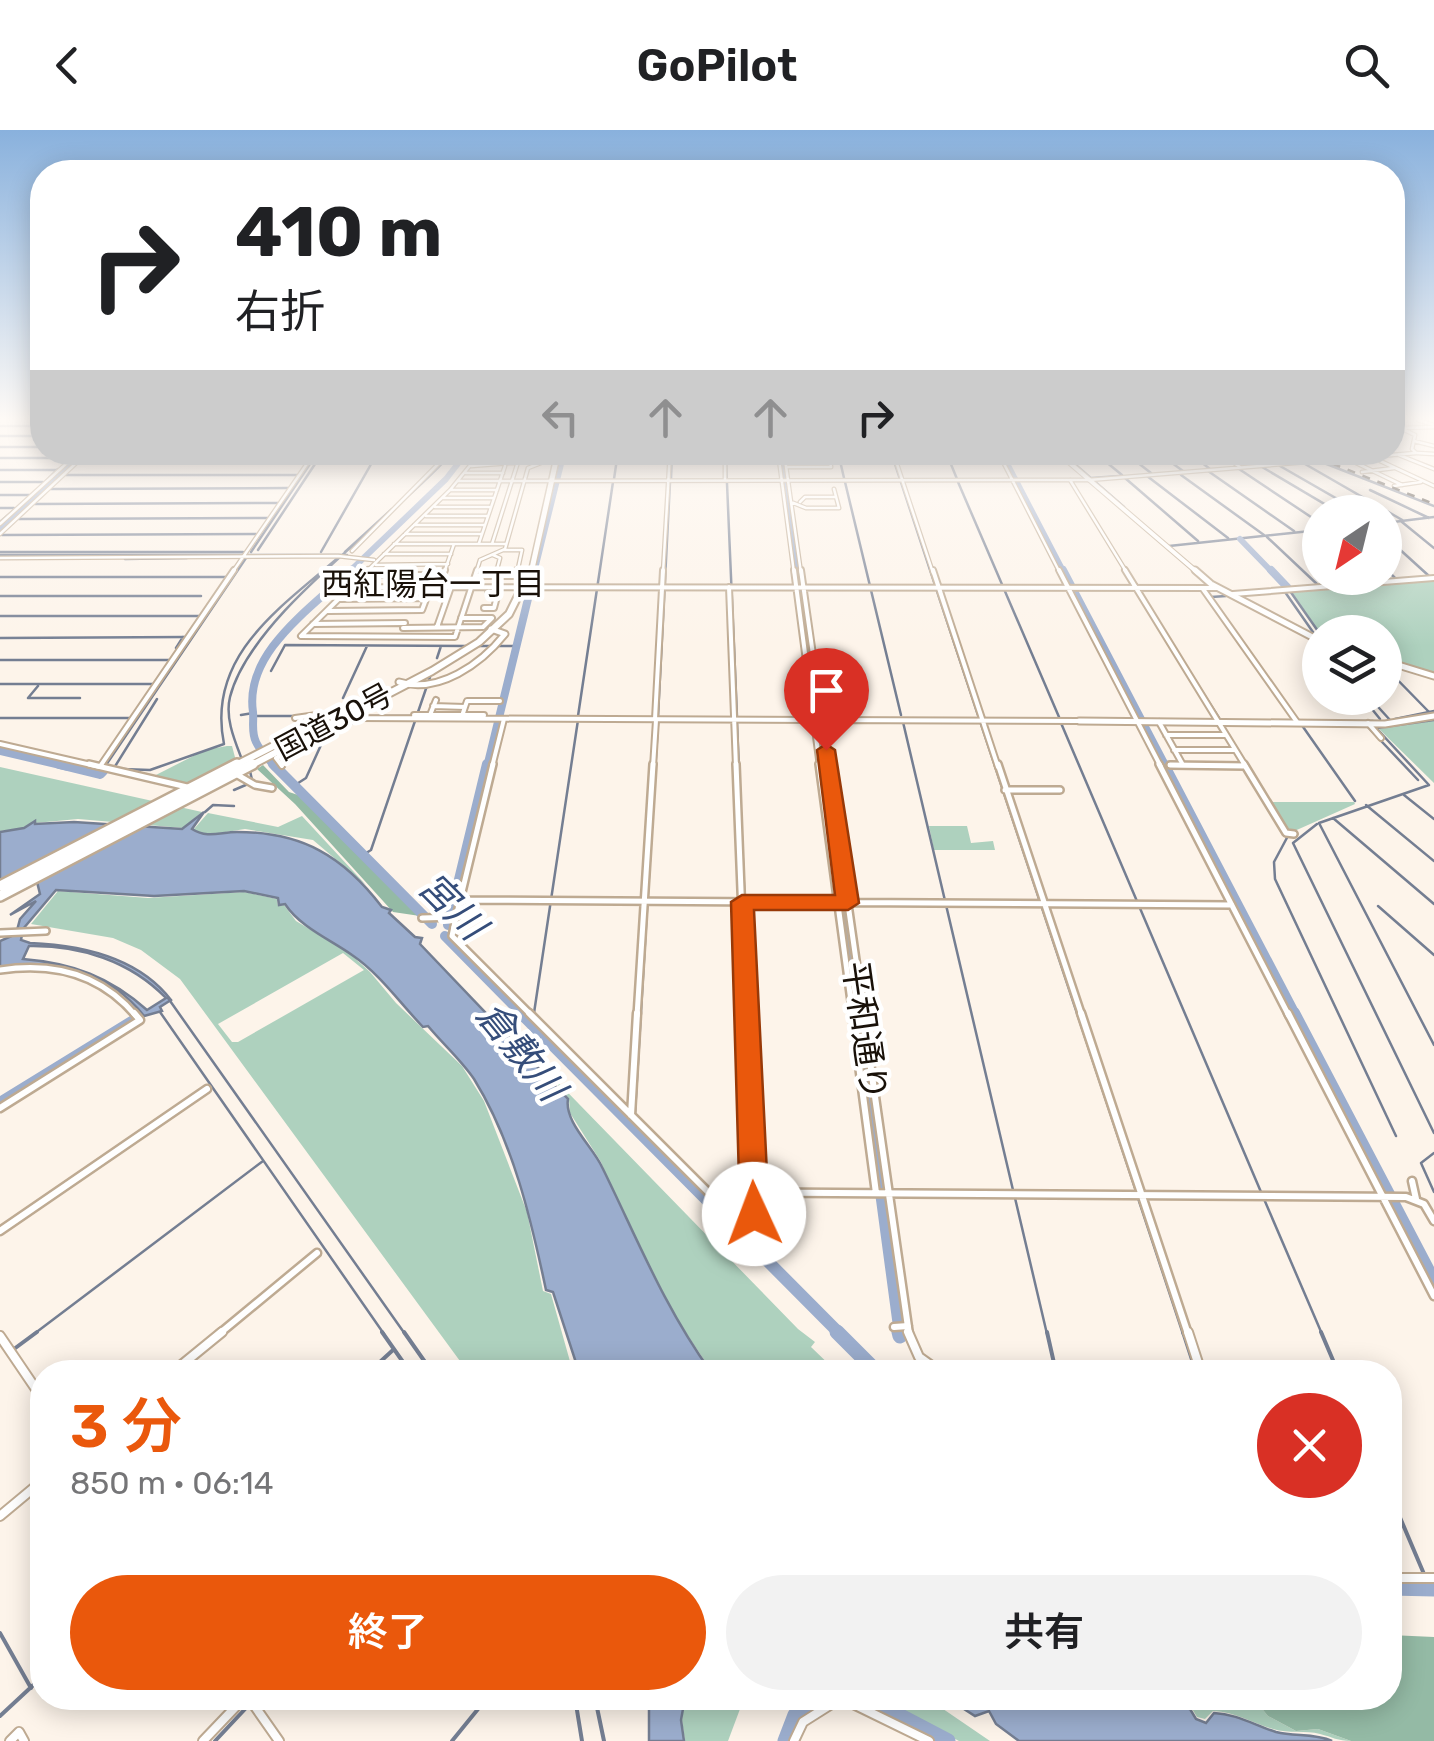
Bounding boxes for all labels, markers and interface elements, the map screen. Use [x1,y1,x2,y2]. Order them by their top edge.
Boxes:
icon: back [40,38,95,93]
icon: search [1339,38,1394,93]
text: GoPilot [637,39,797,92]
text: 410 m [235,191,443,274]
icon: right [70,200,200,330]
text: 右折 [235,285,325,338]
icon: left [533,390,588,445]
icon: ahead [638,390,693,445]
icon: ahead [743,390,798,445]
icon: right [848,390,903,445]
north arrow [1302,495,1402,595]
map controls [1302,495,1402,715]
district label: 西紅陽台一丁目 [321,565,545,603]
button: layers [1302,615,1402,715]
pin [784,648,869,751]
icon: arrive [799,663,854,718]
street label: 国道30号 [269,676,399,768]
water label: 宮川 [409,863,498,952]
street label: 平和通り [834,959,896,1103]
water label: 倉敷川 [467,992,577,1113]
position arrow [702,1162,806,1266]
text: 3 分 [70,1391,182,1462]
button: close [1257,1393,1362,1498]
text: 850 m · 06:14 [70,1464,274,1502]
button: 終了 [70,1575,706,1690]
button: 共有 [726,1575,1362,1690]

